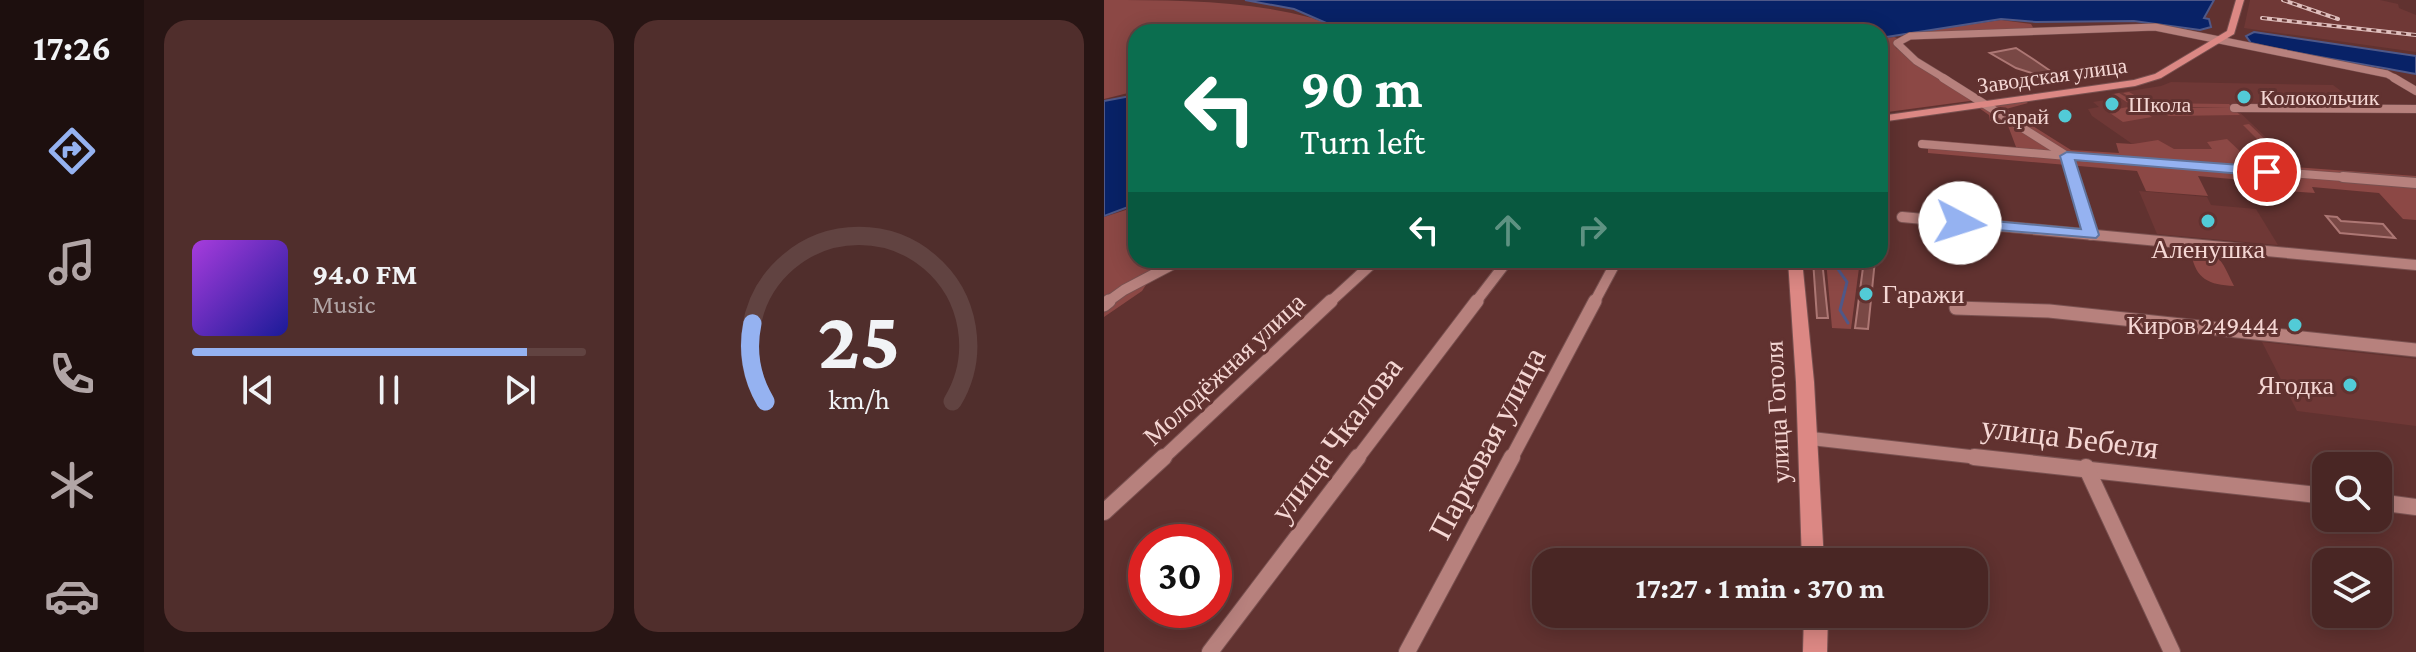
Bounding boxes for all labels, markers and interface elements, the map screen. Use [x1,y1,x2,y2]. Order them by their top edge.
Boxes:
text: 17:26 [33,28,111,68]
street label: Заводская улица [1976,53,2129,98]
icon: left [1168,56,1272,160]
text: 90 m [1300,57,1423,119]
place label: Колокольчик [2260,85,2380,110]
marker: Колокольчик [2235,88,2253,106]
place label: Школа [2128,92,2191,117]
marker: Школа [2103,95,2121,113]
place label: Сарай [1992,104,2049,129]
marker: Сарай [2056,107,2074,125]
text: Turn left [1300,122,1425,162]
icon: directions [44,123,100,179]
pin [2233,138,2301,206]
icon: arrive [2245,150,2289,194]
position arrow [1918,181,2002,265]
icon: left [1402,208,1446,252]
icon: ahead [1486,208,1530,252]
icon: right [1570,208,1614,252]
marker: Аленушка [2199,212,2217,230]
icon: music [44,234,100,290]
place label: Аленушка [2151,235,2265,264]
text: 94.0 FM [312,257,417,290]
place label: Гаражи [1882,280,1964,309]
marker: Гаражи [1857,285,1875,303]
street label: Молодёжная улица [1138,287,1311,451]
text: Music [312,290,375,319]
text: 25 [817,293,901,386]
place label: Киров 249444 [2126,311,2279,340]
marker: Киров 249444 [2286,316,2304,334]
street label: улица Гоголя [1759,340,1796,484]
street label: Парковая улица [1421,341,1553,545]
icon: phone [44,346,100,402]
street label: улица Чкалова [1263,350,1409,528]
icon: previous [236,368,280,412]
icon: pause [367,368,411,412]
icon: next [498,368,542,412]
place label: Ягодка [2257,371,2334,400]
marker: Ягодка [2341,376,2359,394]
text: km/h [828,383,890,415]
street label: улица Бебеля [1979,408,2161,466]
map controls [2312,452,2392,628]
button: search [2312,452,2392,532]
icon: climate [44,457,100,513]
speed limit sign: 30 [1128,524,1232,628]
button: layers [2312,548,2392,628]
icon: car [44,568,100,624]
text: 17:27 · 1 min · 370 m [1635,571,1885,604]

